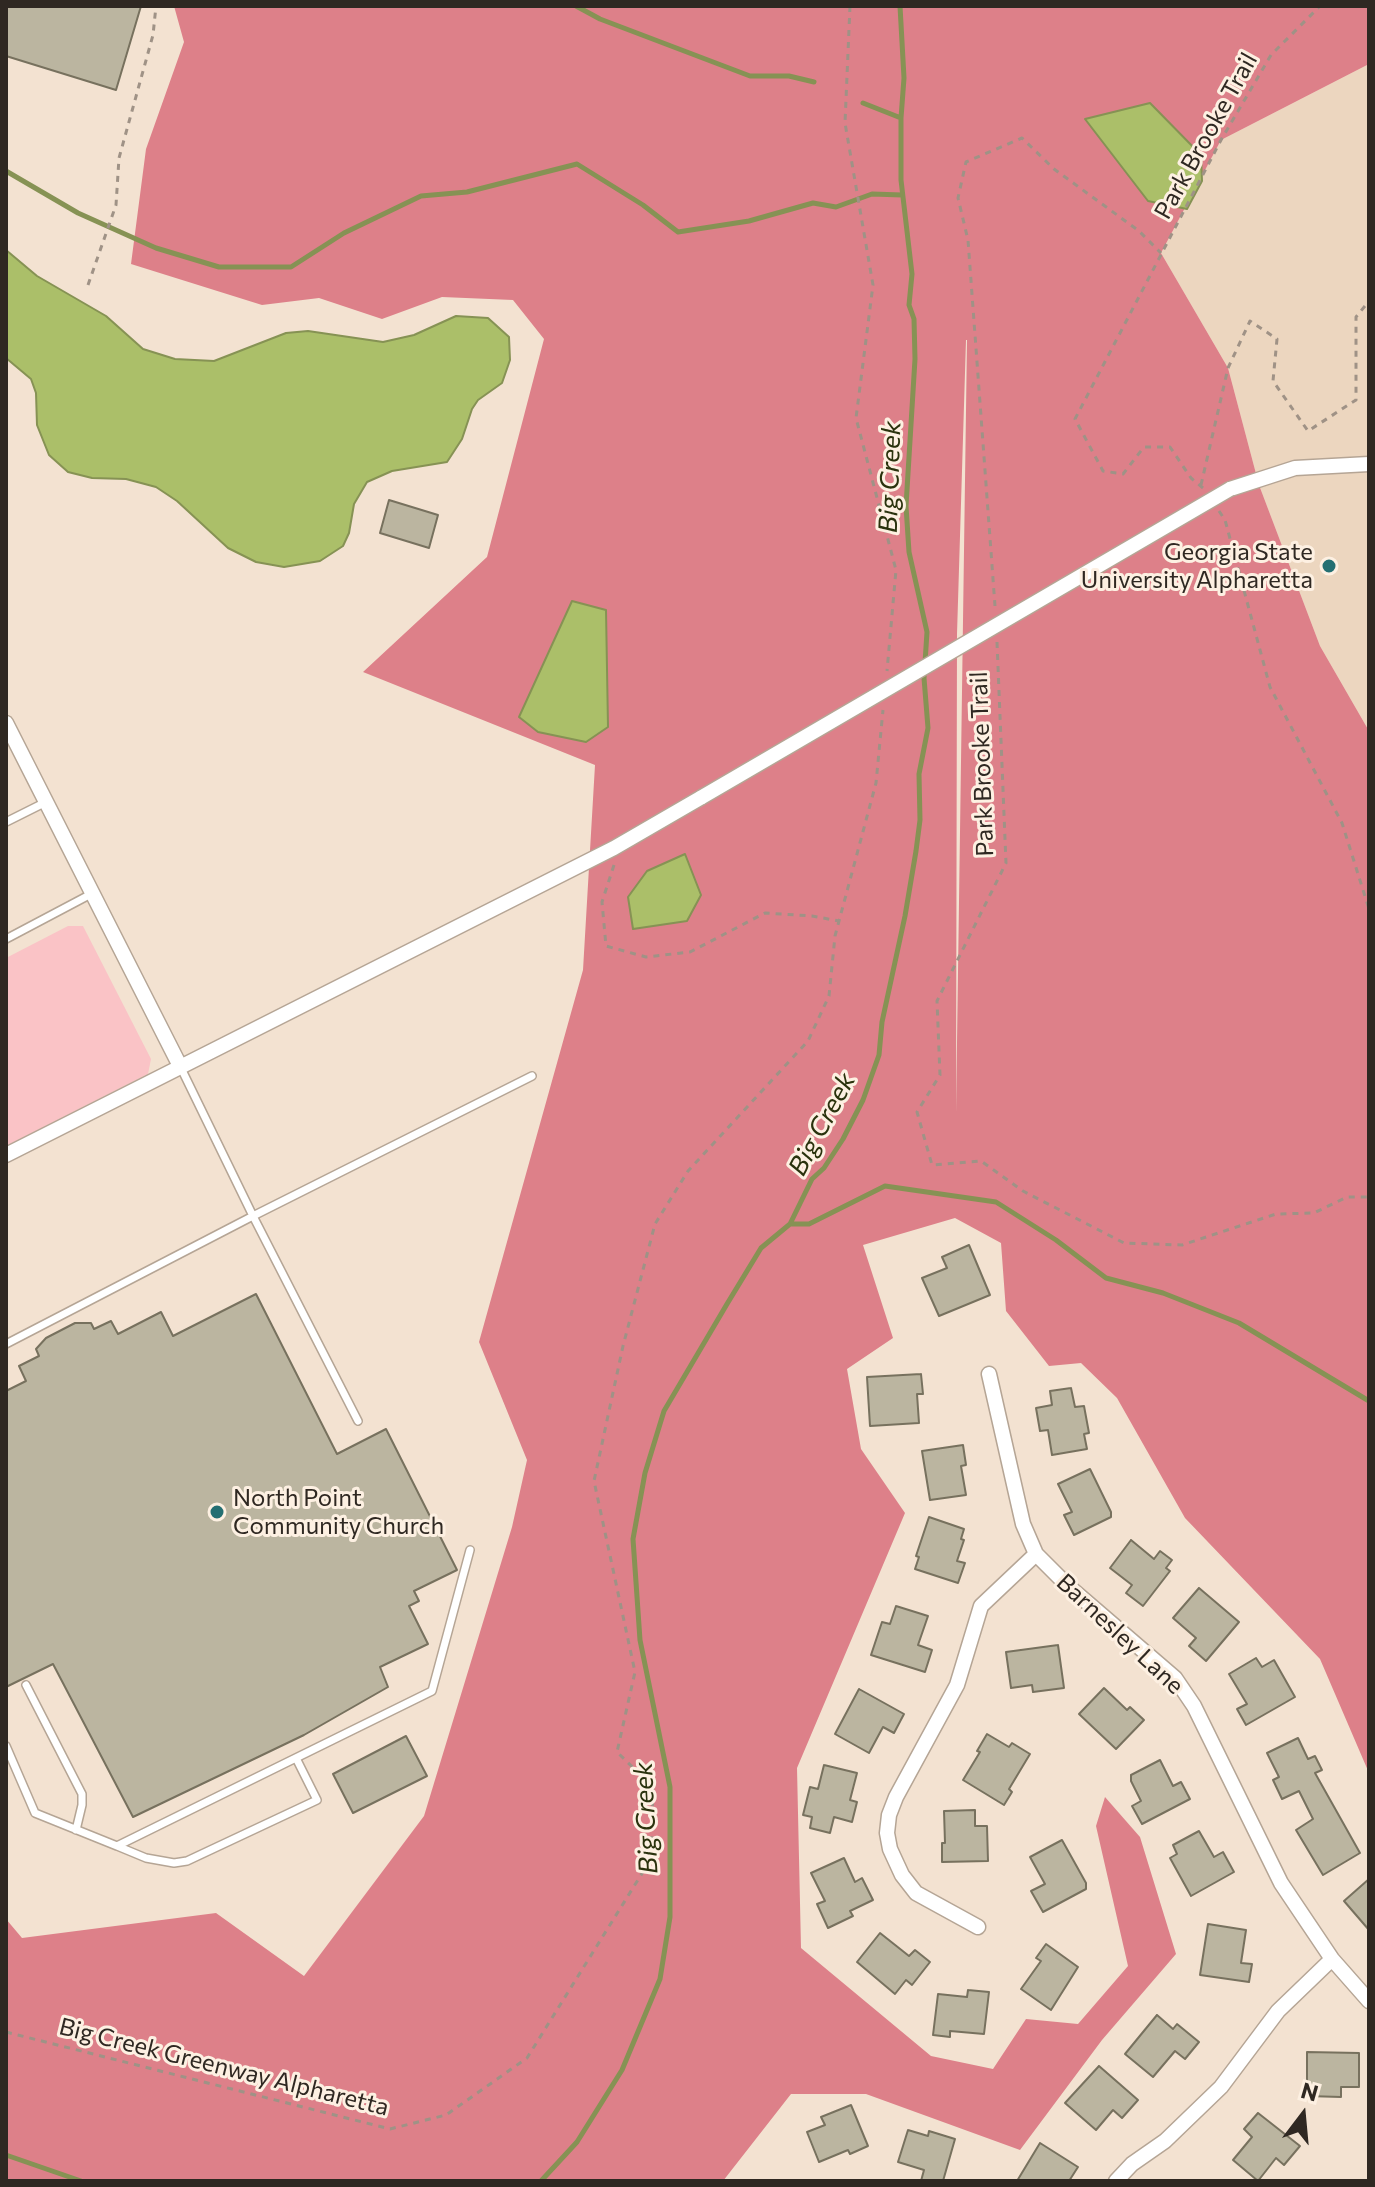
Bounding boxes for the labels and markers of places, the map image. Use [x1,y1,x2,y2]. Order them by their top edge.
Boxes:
place label: Georgia State University Alpharetta [1081,538,1313,594]
marker: Georgia State University Alpharetta [1320,557,1338,575]
place label: North Point Community Church [233,1484,444,1540]
marker: North Point Community Church [208,1503,226,1521]

